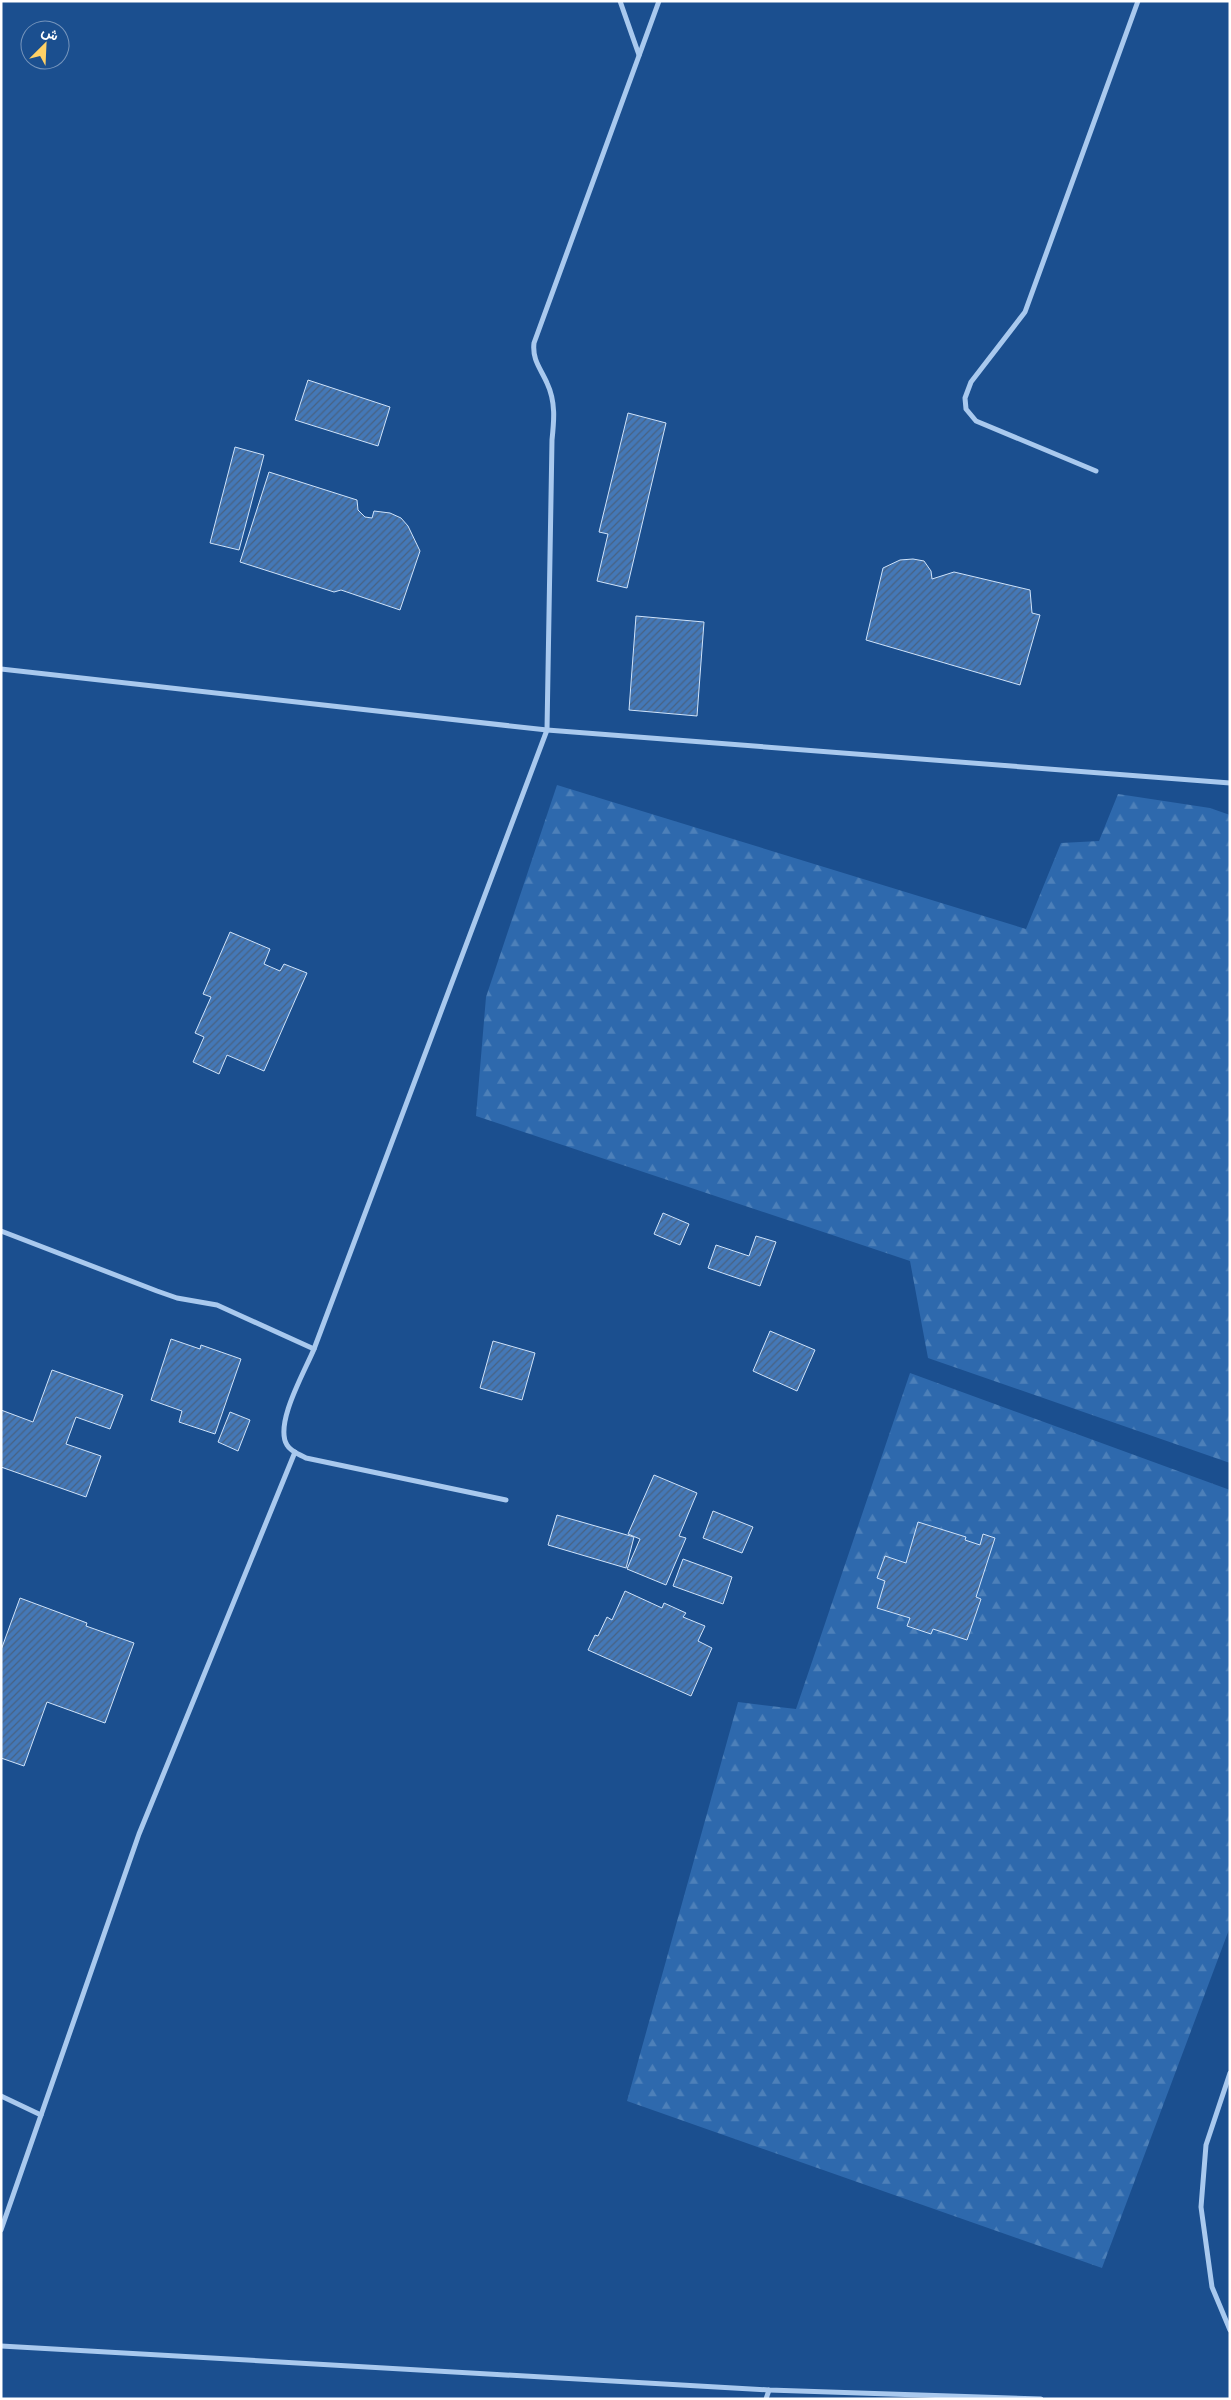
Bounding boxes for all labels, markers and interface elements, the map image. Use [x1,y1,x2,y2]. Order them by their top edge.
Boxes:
north arrow [20,20,70,70]
text: ش [39,21,62,45]

